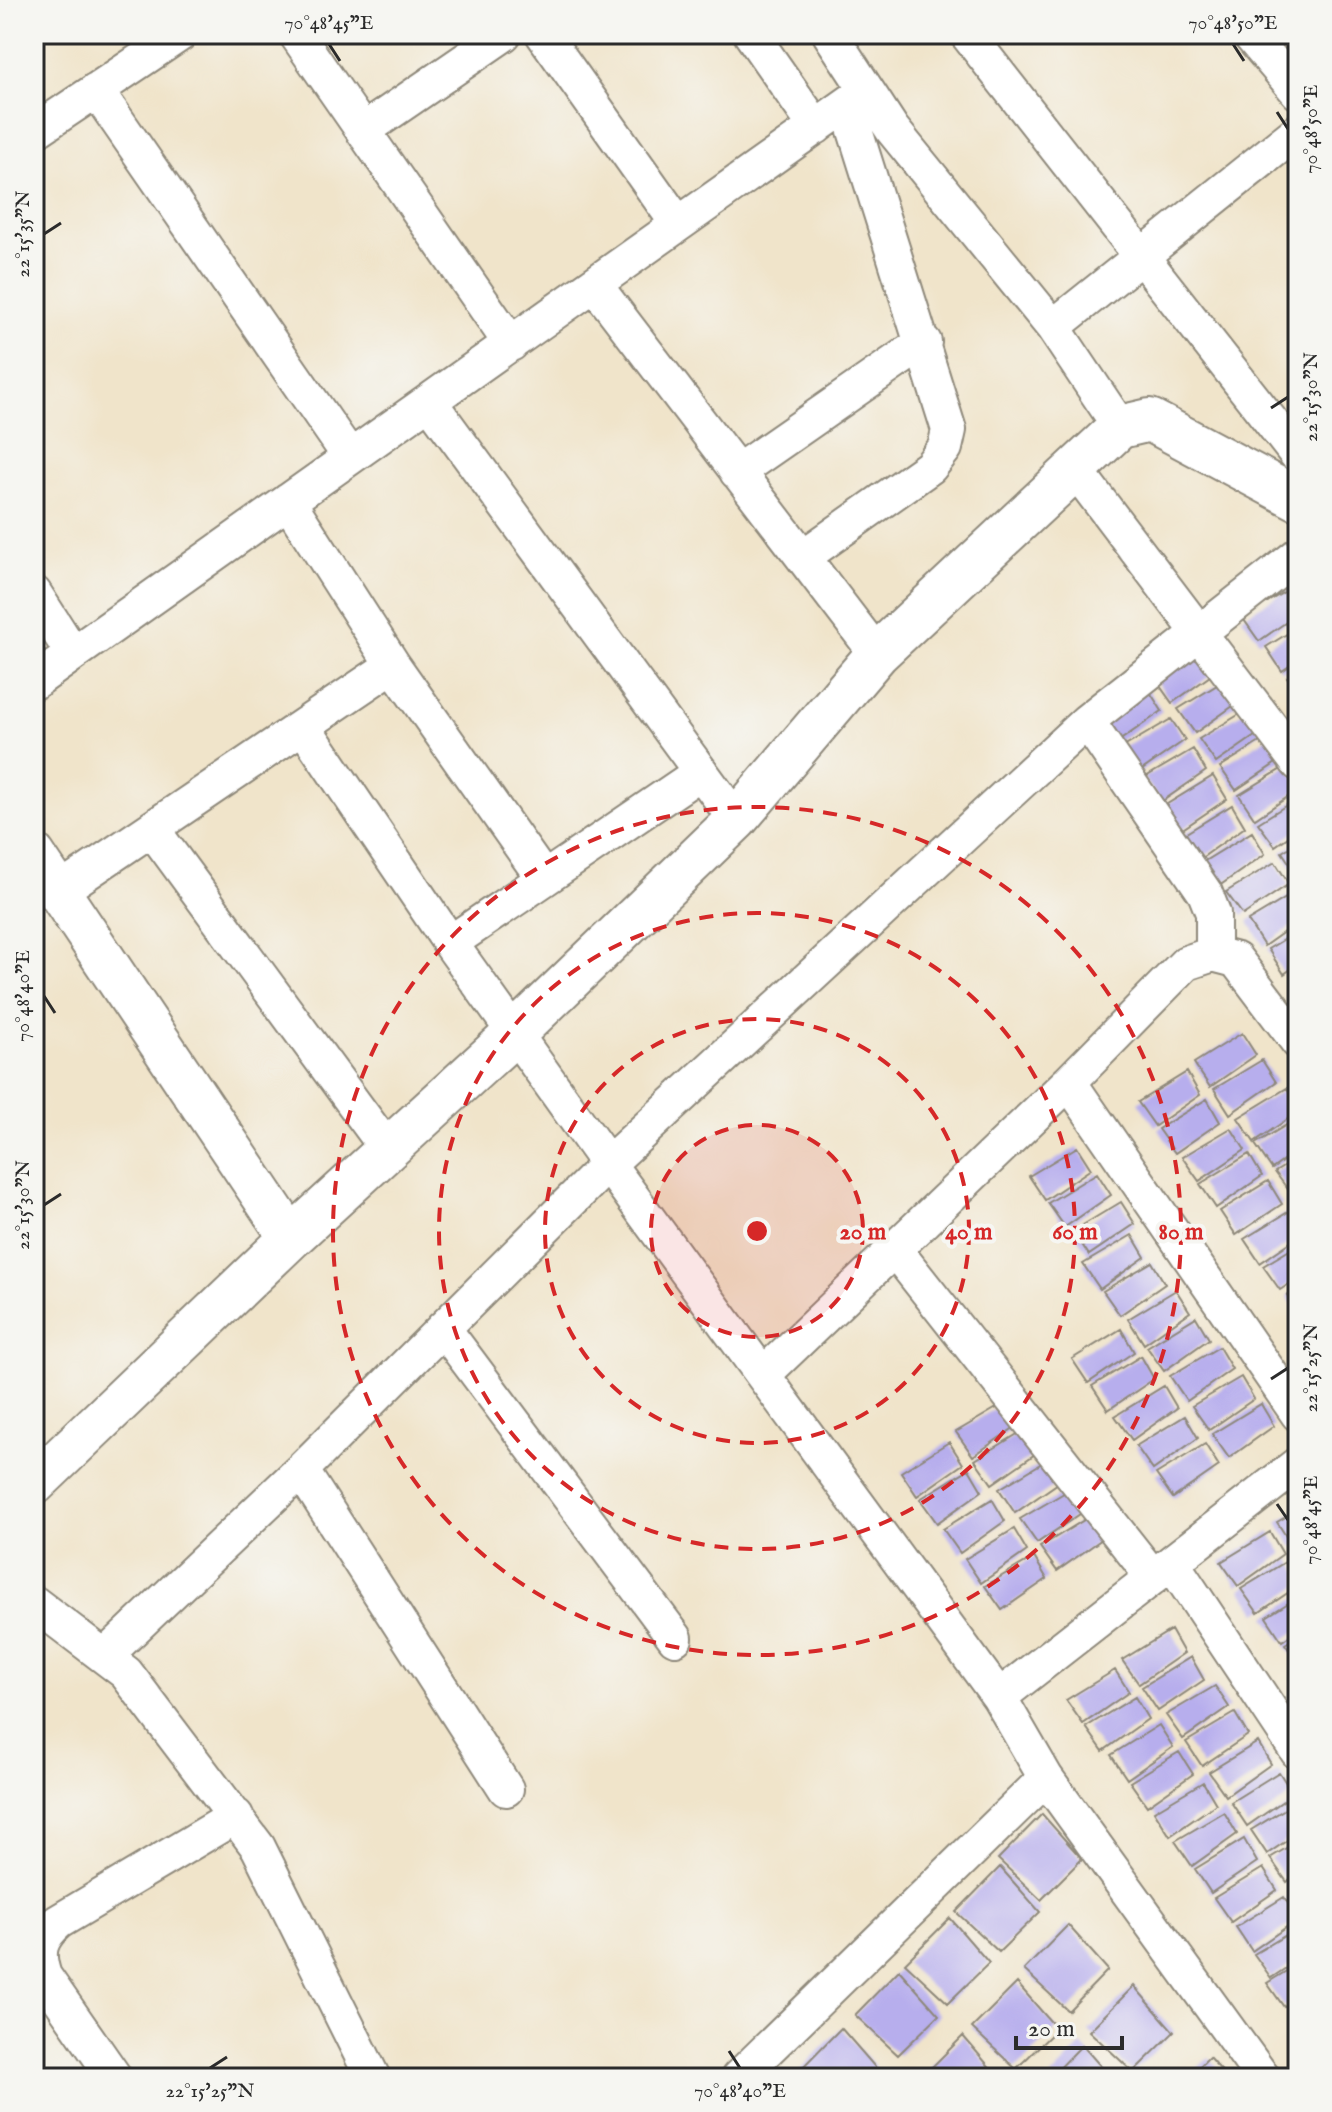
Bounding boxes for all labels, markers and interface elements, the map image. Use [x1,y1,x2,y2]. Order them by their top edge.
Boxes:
text: 70°48'45"E [284,11,374,36]
text: 70°48'50"E [1188,11,1278,36]
text: 70°48'50"E [1299,84,1324,174]
text: 22°15'35"N [11,190,36,278]
text: 22°15'30"N [1299,352,1324,442]
text: 70°48'40"E [11,950,36,1042]
text: 22°15'30"N [11,1160,36,1250]
centre of rings [743,1217,771,1245]
text: 20 m [840,1217,887,1248]
text: 40 m [945,1217,993,1248]
text: 60 m [1052,1217,1098,1248]
text: 80 m [1159,1217,1204,1248]
text: 22°15'25"N [1299,1323,1324,1413]
text: 70°48'45"E [1299,1475,1324,1565]
scale bar [1016,2000,1122,2050]
text: 20 m [1028,2014,1075,2045]
text: 22°15'25"N [165,2079,255,2104]
text: 70°48'40"E [694,2079,786,2104]

